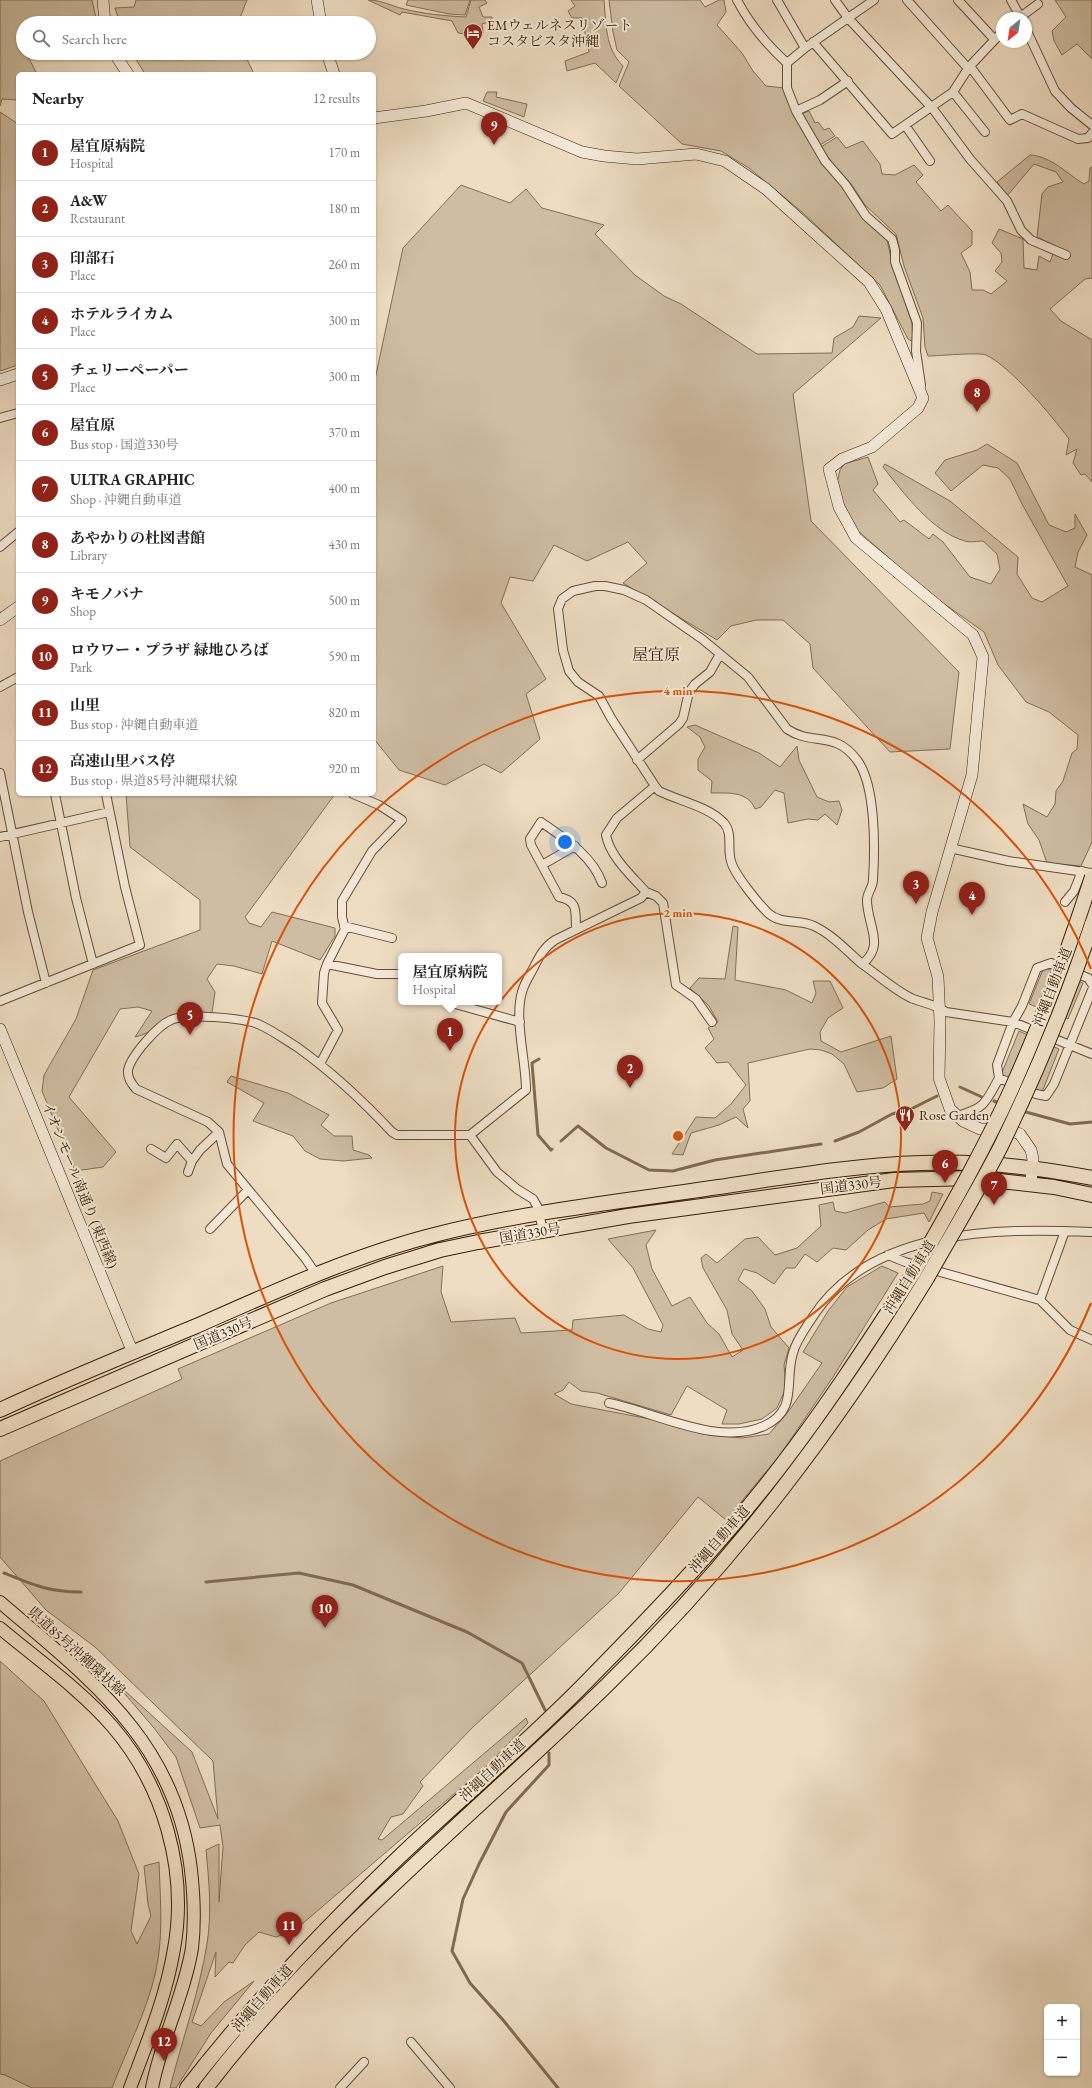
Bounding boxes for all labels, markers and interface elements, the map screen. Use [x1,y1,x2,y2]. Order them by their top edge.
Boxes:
north arrow [996,12,1032,48]
search box [16,16,376,60]
place label: EMウェルネスリゾート コスタビスタ沖縄 [487,16,633,50]
hotel icon: EMウェルネスリゾート コスタビスタ沖縄 [462,22,484,50]
icon: search [30,27,52,49]
text: Search here [62,29,127,48]
text: Nearby [32,87,84,109]
text: 12 results [313,90,360,107]
pin: 9 [481,112,507,145]
text: 屋宜原病院 [70,136,145,155]
text: 1 [42,144,48,161]
text: 170 m [329,144,360,161]
text: Hospital [70,155,114,172]
text: A&W [70,191,107,210]
text: 2 [42,200,48,217]
text: 180 m [329,200,360,217]
text: Restaurant [70,210,125,227]
text: 印部石 [70,248,115,267]
text: 3 [42,256,48,273]
text: 260 m [329,256,360,273]
text: Place [70,267,96,284]
text: ホテルライカム [70,304,173,323]
text: 4 [42,312,48,329]
text: 300 m [329,312,360,329]
text: Place [70,323,96,340]
text: チェリーペーパー [70,360,189,379]
text: 5 [42,368,48,385]
text: 300 m [329,368,360,385]
text: Place [70,379,96,396]
pin: 8 [964,379,990,412]
text: 屋宜原 [70,415,115,434]
text: 6 [42,424,48,441]
text: 370 m [329,424,360,441]
text: Bus stop · 国道330号 [70,436,178,453]
text: ULTRA GRAPHIC [70,470,195,489]
text: 7 [42,480,48,497]
text: 400 m [329,480,360,497]
text: Shop · 沖縄自動車道 [70,491,182,508]
text: あやかりの杜図書館 [70,528,205,547]
text: 8 [42,536,48,553]
text: 430 m [329,536,360,553]
text: Library [70,547,107,564]
text: キモノバナ [70,584,144,603]
text: 9 [42,592,48,609]
text: 500 m [329,592,360,609]
text: Shop [70,603,96,620]
text: ロウワー・プラザ 緑地ひろば [70,640,269,659]
district label: 屋宜原 [632,644,680,665]
text: 10 [38,648,52,665]
text: 590 m [329,648,360,665]
text: Park [70,659,92,676]
text: 4 min [663,683,693,699]
text: 山里 [70,695,100,714]
text: 11 [38,704,52,721]
text: 820 m [329,704,360,721]
text: Bus stop · 沖縄自動車道 [70,716,199,733]
text: 高速山里バス停 [70,751,175,770]
text: 12 [38,760,52,777]
text: 920 m [329,760,360,777]
text: Bus stop · 県道85号沖縄環状線 [70,772,237,789]
your location [555,832,575,852]
pin: 3 [903,871,929,904]
pin: 4 [959,882,985,915]
text: 2 min [663,905,693,921]
street label: 沖縄自動車道 [1029,945,1075,1029]
popup [398,953,502,1005]
text: 屋宜原病院 [412,962,488,981]
text: Hospital [412,981,456,998]
pin: 5 [177,1002,203,1035]
pin: 1 [437,1018,463,1051]
pin: 2 [617,1055,643,1088]
street label: イオンモール南通り (東西線) [38,1099,122,1271]
restaurant icon: Rose Garden [894,1104,916,1132]
place label: Rose Garden [919,1106,990,1124]
centre of rings [671,1129,685,1143]
pin: 6 [932,1150,958,1183]
street label: 国道330号 [819,1172,883,1198]
pin: 7 [981,1172,1007,1205]
street label: 国道330号 [498,1219,562,1247]
street label: 沖縄自動車道 [879,1237,939,1317]
street label: 国道330号 [191,1313,255,1353]
street label: 沖縄自動車道 [685,1501,753,1577]
pin: 10 [312,1595,338,1628]
street label: 県道85号沖縄環状線 [24,1602,130,1700]
street label: 沖縄自動車道 [455,1735,529,1805]
pin: 11 [276,1912,302,1945]
street label: 沖縄自動車道 [228,1960,296,2036]
map controls [1044,2004,1080,2076]
button: + [1044,2004,1080,2040]
pin: 12 [151,2028,177,2061]
button: − [1044,2040,1080,2076]

